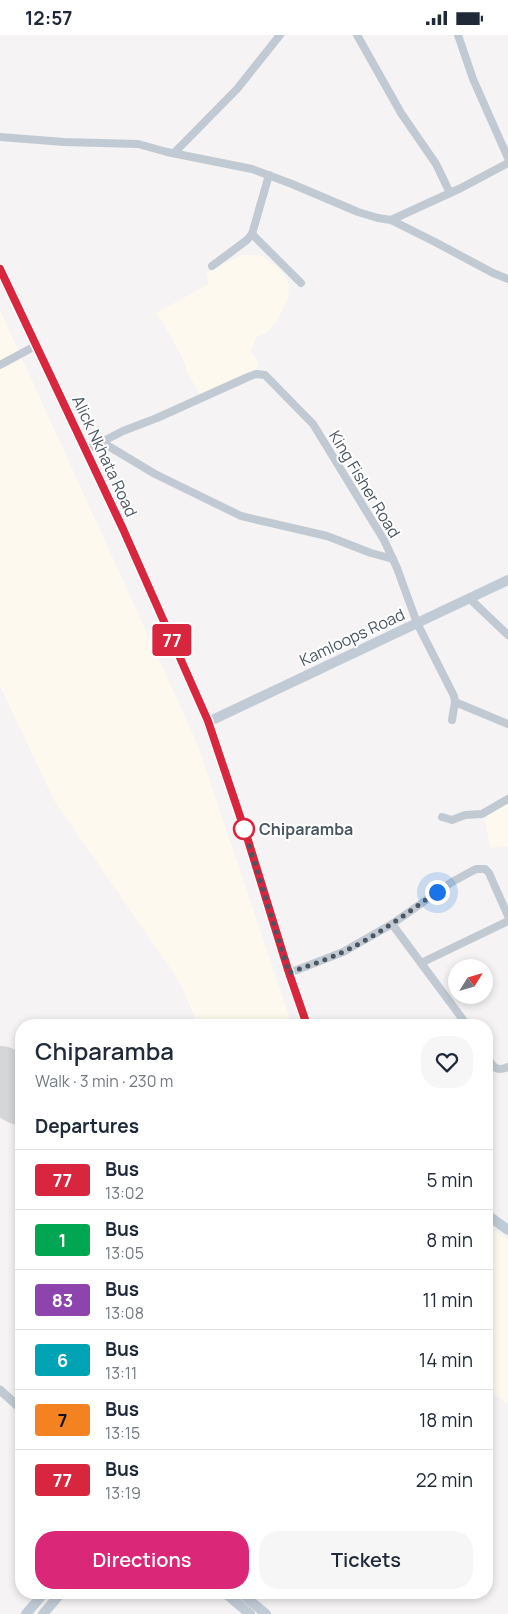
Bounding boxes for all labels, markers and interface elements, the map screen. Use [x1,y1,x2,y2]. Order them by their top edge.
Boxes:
text: 12:57 [25,5,72,31]
street label: Alick Nkhata Road [67,392,143,520]
street label: King Fisher Road [324,426,406,542]
street label: Kamloops Road [296,603,408,671]
line badge: 77 [150,624,194,656]
text: 77 [162,628,182,652]
marker: Chiparamba [233,818,255,840]
place label: Chiparamba [259,818,353,840]
your location [425,880,450,905]
north arrow [448,959,492,1004]
map controls [448,959,493,1004]
text: Chiparamba [35,1034,174,1067]
button: heart [421,1036,473,1088]
text: Walk · 3 min · 230 m [35,1070,173,1092]
text: Departures [35,1113,139,1139]
text: Bus [105,1156,139,1182]
text: 5 min [426,1167,473,1193]
text: 77 [53,1168,72,1192]
text: 13:02 [105,1182,144,1204]
text: Bus [105,1216,139,1242]
text: 8 min [426,1227,473,1253]
text: 1 [59,1228,66,1252]
text: 13:05 [105,1242,144,1264]
text: Bus [105,1276,139,1302]
text: 11 min [423,1287,473,1313]
text: 83 [52,1288,73,1312]
text: 13:08 [105,1302,144,1324]
text: Bus [105,1336,139,1362]
text: 14 min [419,1347,473,1373]
text: 6 [57,1348,68,1372]
text: 13:11 [105,1362,137,1384]
text: Bus [105,1396,139,1422]
text: 18 min [419,1407,473,1433]
text: 7 [58,1408,67,1432]
text: 13:15 [105,1422,140,1444]
text: Bus [105,1456,139,1482]
text: 22 min [416,1467,473,1493]
text: 77 [53,1468,72,1492]
text: 13:19 [105,1482,141,1504]
button: Directions [35,1531,249,1589]
button: Tickets [259,1531,473,1589]

